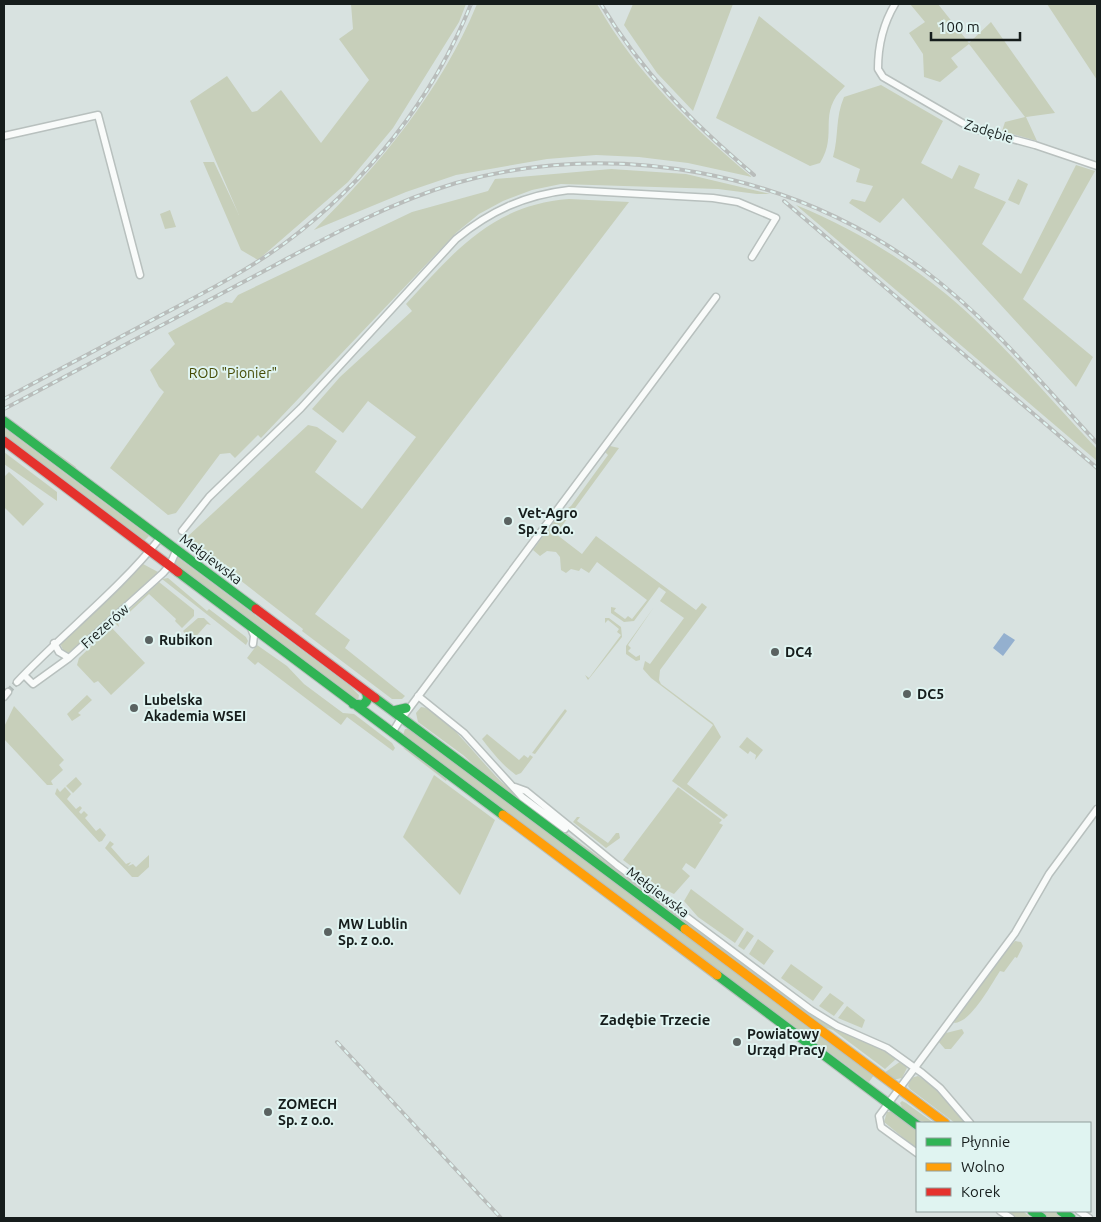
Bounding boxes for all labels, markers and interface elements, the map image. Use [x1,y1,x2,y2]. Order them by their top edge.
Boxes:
scale bar [931,10,1020,42]
text: 100 m [938,18,980,35]
street label: Zadębie [963,116,1015,146]
park label: ROD "Pionier" [189,365,277,381]
place label: Vet-Agro Sp. z o.o. [518,505,578,537]
marker: Vet-Agro Sp. z o.o. [502,515,514,527]
street label: Mełgiewska [177,530,245,588]
street label: Frezerów [78,600,132,652]
place label: Rubikon [159,632,213,648]
marker: Rubikon [143,634,155,646]
place label: DC4 [785,644,812,660]
marker: DC4 [769,646,781,658]
place label: DC5 [917,686,944,702]
marker: DC5 [901,688,913,700]
place label: Lubelska Akademia WSEI [144,692,246,724]
marker: Lubelska Akademia WSEI [128,702,140,714]
street label: Mełgiewska [624,863,692,921]
place label: MW Lublin Sp. z o.o. [338,916,408,948]
marker: MW Lublin Sp. z o.o. [322,926,334,938]
district label: Zadębie Trzecie [600,1011,710,1029]
place label: Powiatowy Urząd Pracy [747,1026,826,1059]
marker: Powiatowy Urząd Pracy [731,1036,743,1048]
place label: ZOMECH Sp. z o.o. [278,1096,337,1128]
marker: ZOMECH Sp. z o.o. [262,1106,274,1118]
legend [916,1122,1091,1212]
text: Płynnie [961,1133,1010,1150]
text: Wolno [961,1158,1005,1175]
text: Korek [961,1183,1001,1200]

